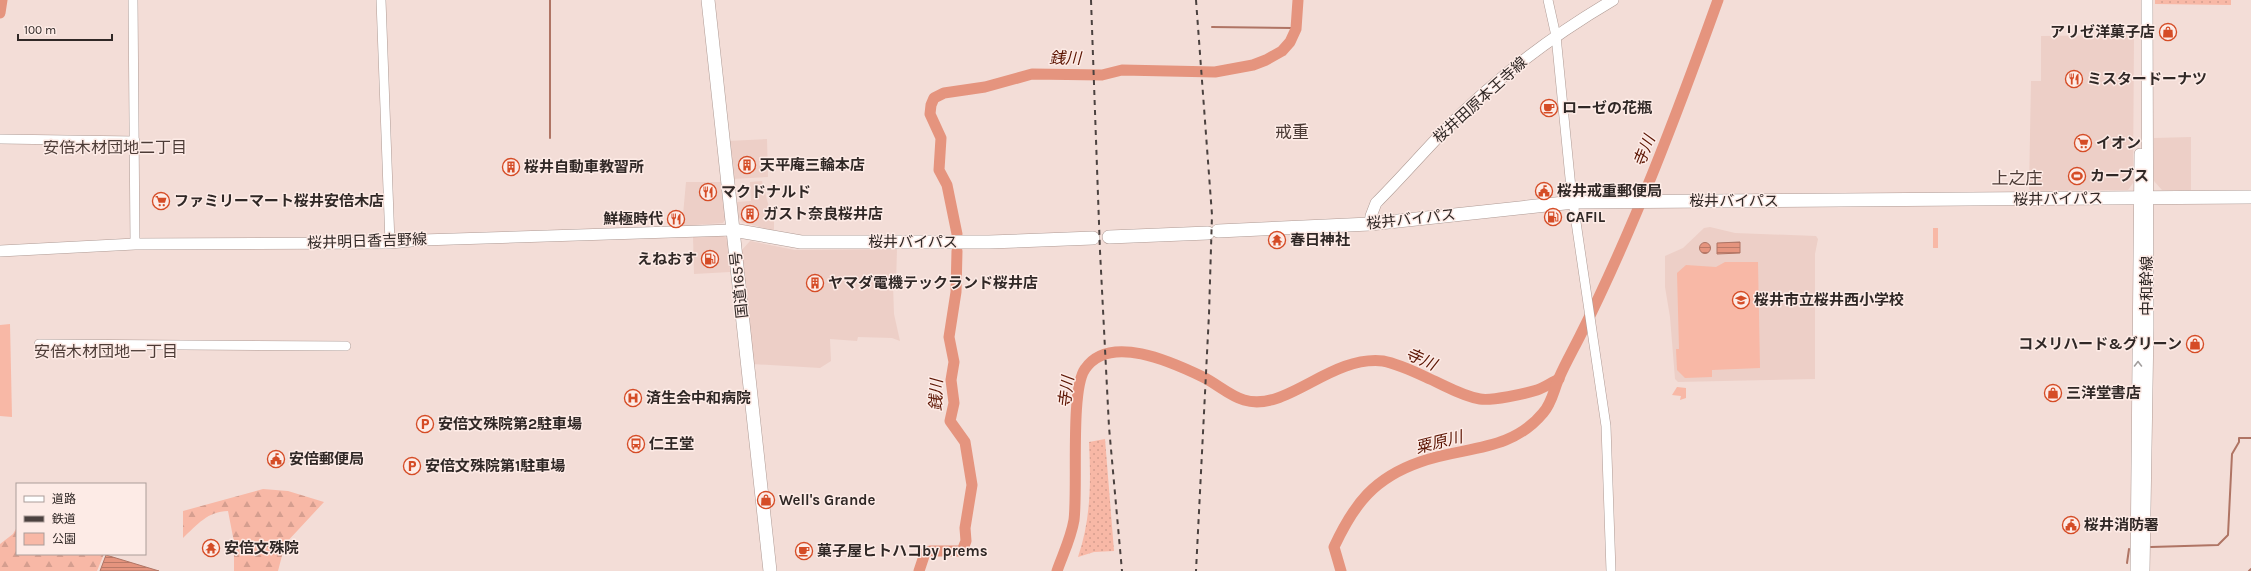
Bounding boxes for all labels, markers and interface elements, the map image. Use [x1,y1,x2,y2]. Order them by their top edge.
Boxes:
scale bar [18,16,112,42]
shop icon: アリゼ洋菓子店 [2158,22,2178,42]
text: 100 m [24,23,56,37]
place label: アリゼ洋菓子店 [2050,23,2155,41]
water label: 銭川 [1049,48,1083,68]
street label: 桜井田原本王寺線 [1429,53,1531,147]
restaurant icon: ミスタードーナツ [2064,69,2084,89]
place label: ミスタードーナツ [2087,70,2207,88]
cafe icon: ローゼの花瓶 [1539,98,1559,118]
place label: ローゼの花瓶 [1562,99,1653,117]
district label: 戒重 [1275,122,1309,142]
water label: 寺川 [1629,131,1660,169]
supermarket icon: イオン [2073,133,2093,153]
place label: イオン [2096,134,2141,152]
district label: 安倍木材団地二丁目 [43,138,187,157]
building icon: 天平庵三輪本店 [737,155,757,175]
place label: 天平庵三輪本店 [760,156,865,174]
building icon: 桜井自動車教習所 [501,157,521,177]
place label: 桜井自動車教習所 [524,158,644,176]
sports icon: カーブス [2067,166,2087,186]
place label: カーブス [2090,167,2149,185]
district label: 上之庄 [1992,168,2043,188]
public building icon: 桜井戒重郵便局 [1534,181,1554,201]
restaurant icon: マクドナルド [698,182,718,202]
place label: 桜井戒重郵便局 [1557,182,1662,200]
place label: マクドナルド [721,183,811,201]
street label: 桜井バイパス [2013,189,2103,209]
supermarket icon: ファミリーマート桜井安倍木店 [151,191,171,211]
place label: ファミリーマート桜井安倍木店 [174,192,384,210]
street label: 桜井バイパス [1689,192,1779,210]
building icon: ガスト奈良桜井店 [740,204,760,224]
place label: ガスト奈良桜井店 [763,205,883,223]
street label: 桜井バイパス [1365,205,1457,233]
fuel station icon: CAFIL [1543,207,1563,227]
place label: CAFIL [1566,208,1606,226]
restaurant icon: 鮮極時代 [666,209,686,229]
place label: 鮮極時代 [603,210,663,228]
street label: 桜井明日香吉野線 [307,230,427,252]
temple icon: 春日神社 [1267,230,1287,250]
place label: 春日神社 [1290,231,1350,249]
street label: 桜井バイパス [868,233,958,251]
fuel station icon: えねおす [700,249,720,269]
place label: えねおす [637,250,697,268]
street label: 国道165号 [727,251,751,319]
street label: 中和幹線 [2138,256,2156,316]
building icon: ヤマダ電機テックランド桜井店 [805,273,825,293]
place label: ヤマダ電機テックランド桜井店 [828,274,1038,292]
school or university icon: 桜井市立桜井西小学校 [1731,290,1751,310]
place label: 桜井市立桜井西小学校 [1754,291,1904,309]
shop icon: コメリハード&グリーン [2185,334,2205,354]
place label: コメリハード&グリーン [2018,335,2182,353]
district label: 安倍木材団地一丁目 [34,342,178,361]
water label: 寺川 [1403,344,1441,375]
one-way arrow [2134,361,2142,367]
water label: 寺川 [1055,373,1078,409]
water label: 銭川 [926,377,946,411]
shop icon: 三洋堂書店 [2043,383,2063,403]
place label: 三洋堂書店 [2066,384,2141,402]
hospital icon: 済生会中和病院 [623,388,643,408]
place label: 済生会中和病院 [646,389,751,407]
parking icon: 安倍文殊院第2駐車場 [415,414,435,434]
place label: 安倍文殊院第2駐車場 [438,415,582,433]
water label: 粟原川 [1413,426,1467,457]
bus stop icon: 仁王堂 [626,434,646,454]
place label: 仁王堂 [649,435,694,453]
public building icon: 安倍郵便局 [266,449,286,469]
place label: 安倍郵便局 [289,450,364,468]
parking icon: 安倍文殊院第1駐車場 [402,456,422,476]
place label: 安倍文殊院第1駐車場 [425,457,565,475]
legend [16,483,146,555]
shop icon: Well's Grande [756,490,776,510]
place label: Well's Grande [779,491,875,509]
text: 道路 [52,492,76,506]
text: 鉄道 [52,512,76,526]
public building icon: 桜井消防署 [2061,515,2081,535]
place label: 桜井消防署 [2084,516,2159,534]
text: 公園 [52,532,76,546]
temple icon: 安倍文殊院 [201,538,221,558]
place label: 安倍文殊院 [224,539,299,557]
cafe icon: 菓子屋ヒトハコby prems [794,541,814,561]
place label: 菓子屋ヒトハコby prems [817,542,988,560]

